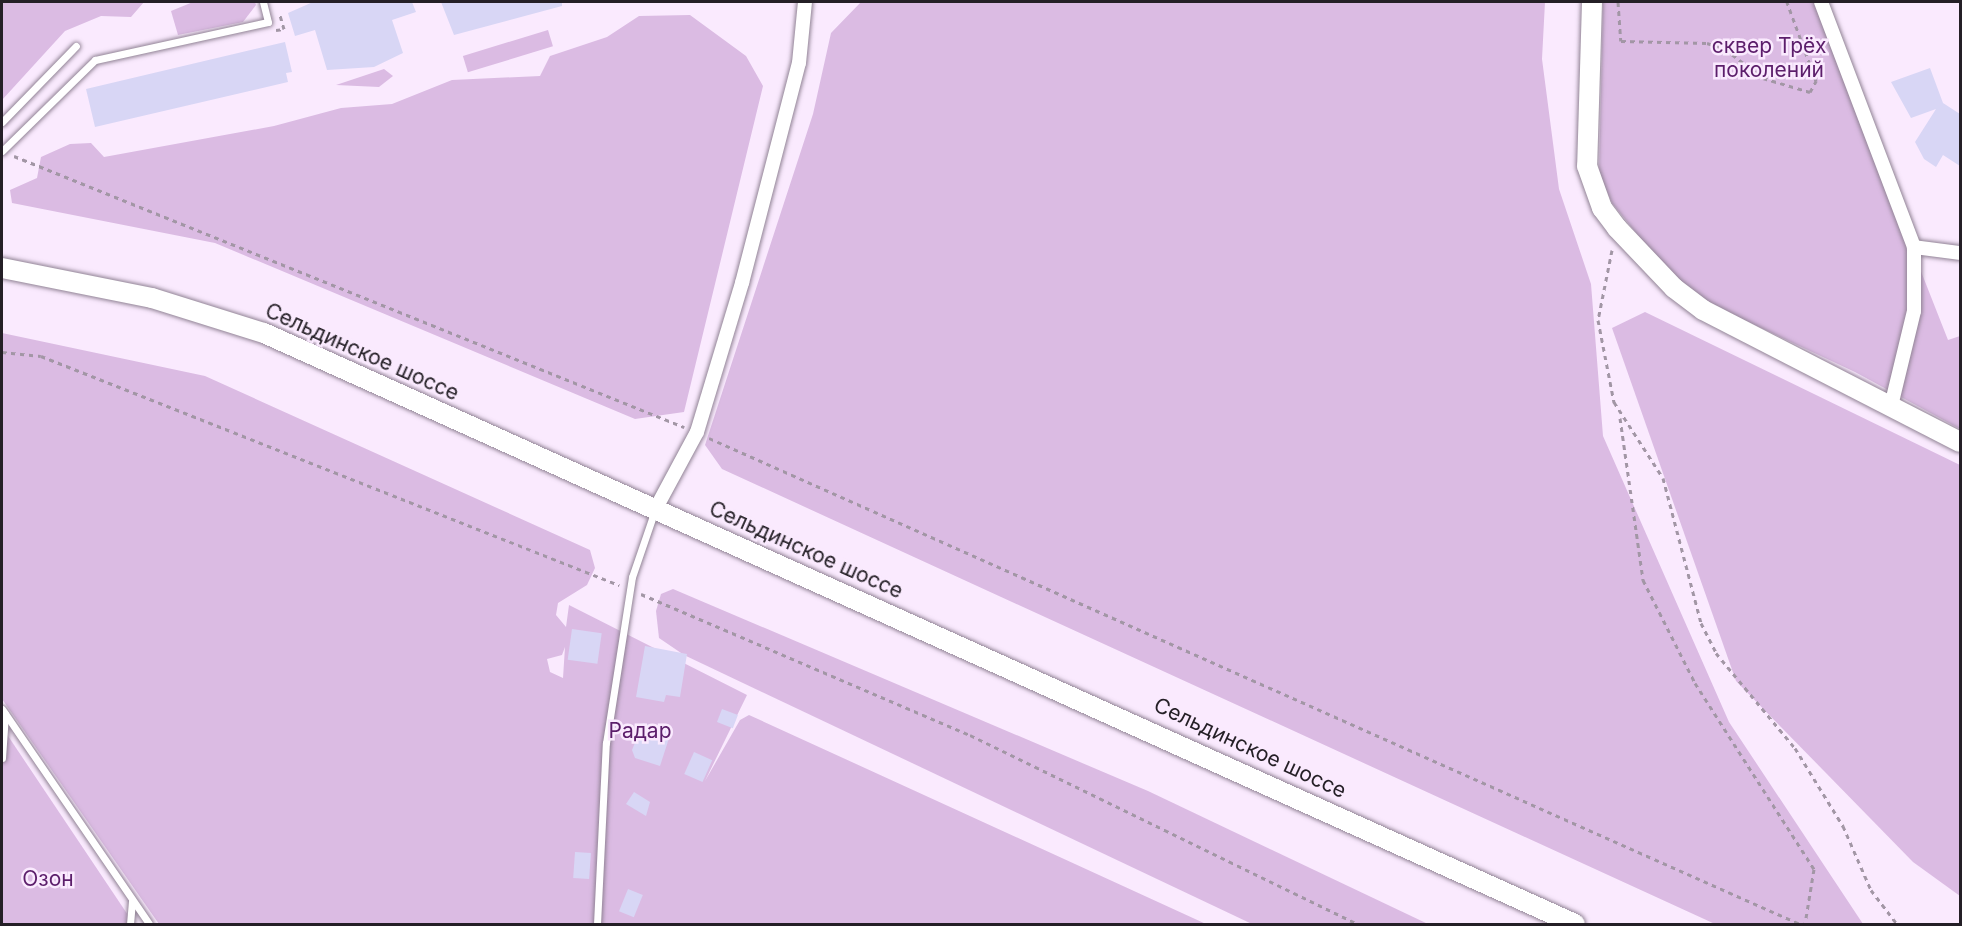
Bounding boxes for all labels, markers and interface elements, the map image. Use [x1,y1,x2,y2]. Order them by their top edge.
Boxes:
park label: сквер Трёх поколений [1712,33,1826,83]
street label: Сельдинское шоссе [261,298,463,406]
street label: Сельдинское шоссе [705,496,907,604]
street label: Сельдинское шоссе [1150,692,1350,804]
park label: Радар [608,718,672,744]
park label: Озон [22,866,74,892]

